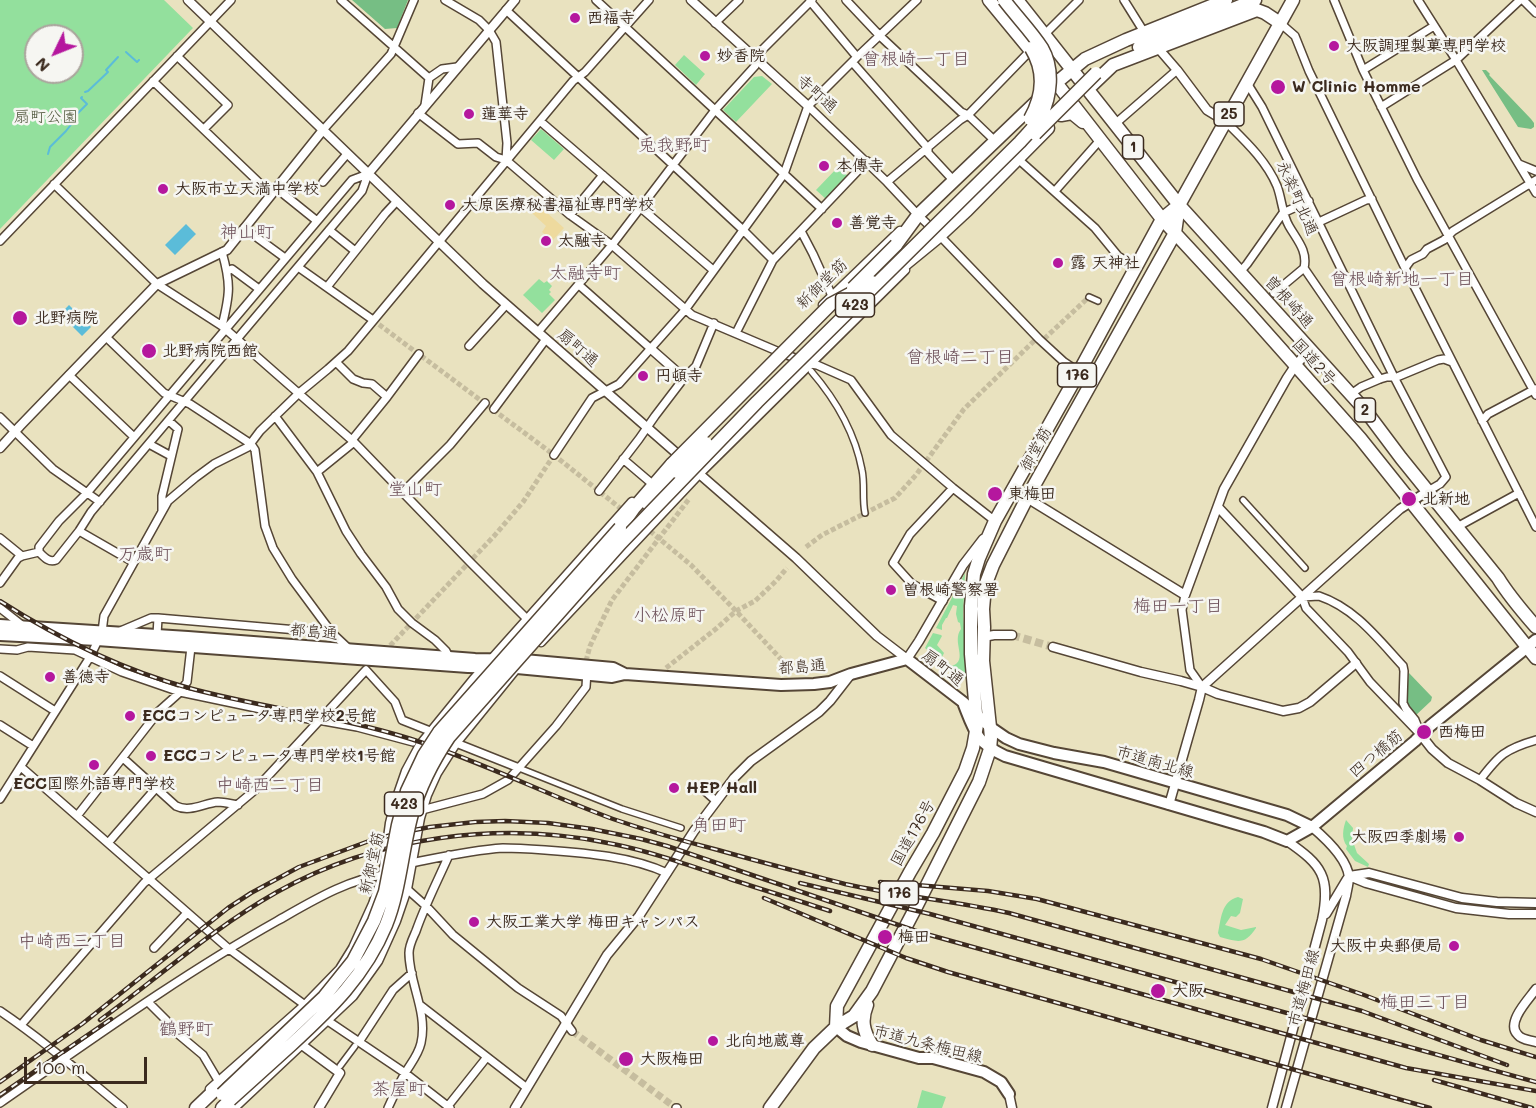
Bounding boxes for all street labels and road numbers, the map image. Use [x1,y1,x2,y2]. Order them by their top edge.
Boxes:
street label: 寺町通 [793,71,841,117]
road number: 25 [1214,102,1244,126]
road number: 1 [1122,135,1144,159]
street label: 永楽町北通 [1272,158,1322,238]
street label: 新御堂筋 [792,255,852,313]
street label: 曽根崎通 [1260,272,1318,332]
road number: 423 [836,293,874,317]
street label: 扇町通 [554,325,602,371]
street label: 国道2号 [1288,334,1340,390]
road number: 176 [1058,363,1096,387]
road number: 2 [1354,398,1376,422]
street label: 御堂筋 [1016,423,1056,475]
street label: 都島通 [289,620,339,644]
street label: 扇町通 [918,646,968,690]
street label: 都島通 [777,656,827,678]
street label: 四つ橋筋 [1345,726,1407,782]
street label: 市道南北線 [1114,742,1196,782]
road number: 423 [384,792,424,816]
street label: 国道176号 [887,796,939,870]
street label: 新御堂筋 [355,830,389,896]
road number: 176 [880,881,918,905]
street label: 市道梅田線 [1284,947,1324,1029]
street label: 市道九条梅田線 [871,1021,985,1067]

